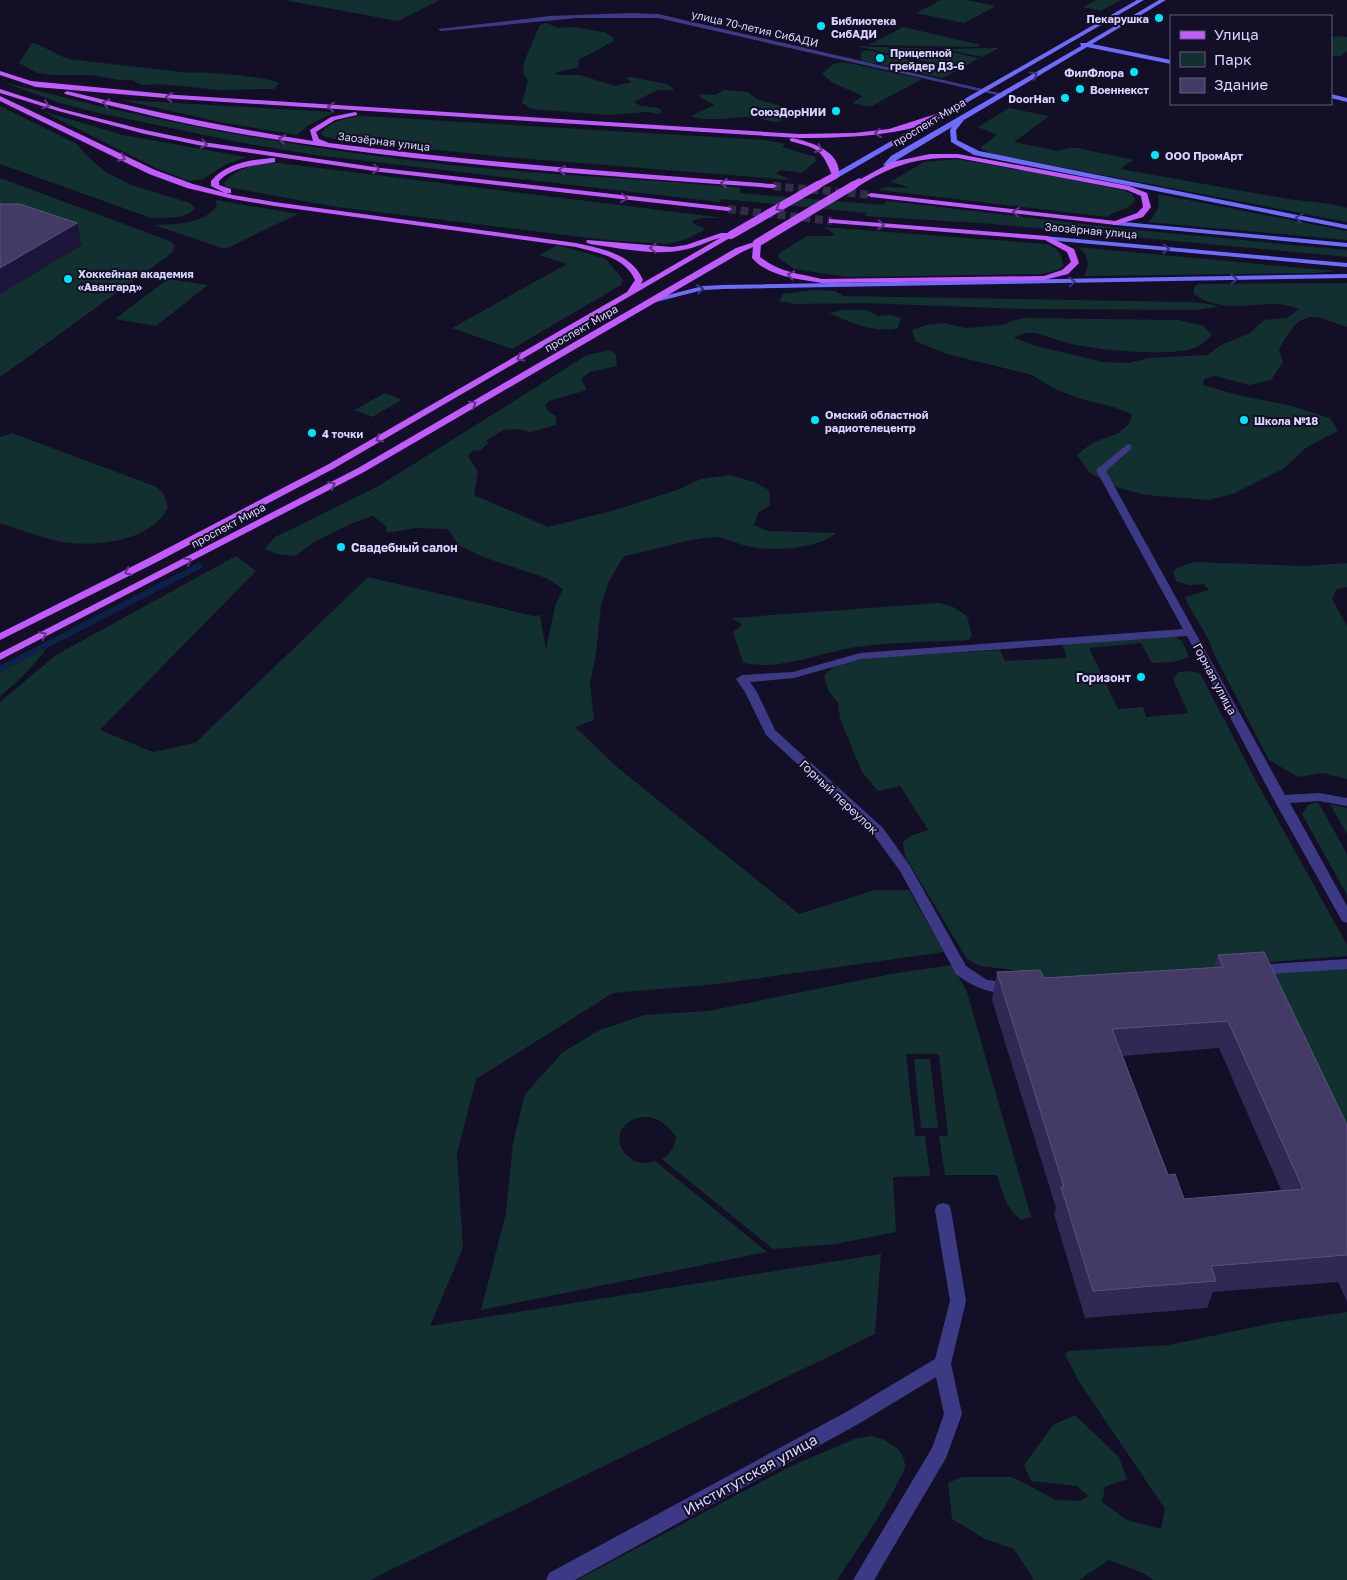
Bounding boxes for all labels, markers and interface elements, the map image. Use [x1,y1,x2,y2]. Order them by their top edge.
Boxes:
street label: улица 70-летия СибАДИ [690,7,820,49]
place label: Пекарушка [1087,12,1149,25]
marker: Пекарушка [1153,12,1165,24]
place label: Библиотека СибАДИ [831,14,896,40]
legend [1170,15,1332,105]
marker: Библиотека СибАДИ [815,20,827,32]
text: Улица [1214,25,1259,43]
place label: Прицепной грейдер ДЗ-6 [890,46,965,72]
text: Парк [1214,50,1252,68]
marker: Прицепной грейдер ДЗ-6 [874,52,886,64]
place label: ФилФлора [1064,66,1124,79]
marker: ФилФлора [1128,66,1140,78]
one-way arrow [1028,71,1037,81]
text: Здание [1214,75,1268,93]
marker: Военнекст [1074,83,1086,95]
place label: Военнекст [1090,83,1149,96]
one-way arrow [165,91,173,102]
place label: DoorHan [1008,92,1055,105]
marker: DoorHan [1059,92,1071,104]
street label: проспект Мира [890,95,968,149]
one-way arrow [102,99,110,109]
one-way arrow [42,100,50,110]
one-way arrow [327,102,335,113]
place label: СоюзДорНИИ [750,105,826,118]
marker: СоюзДорНИИ [830,105,842,117]
one-way arrow [874,127,882,138]
street label: Заозёрная улица [337,129,431,153]
one-way arrow [278,134,286,145]
one-way arrow [200,139,208,149]
one-way arrow [814,143,823,154]
marker: ООО ПромАрт [1149,149,1161,161]
place label: ООО ПромАрт [1165,149,1243,162]
one-way arrow [117,152,126,162]
one-way arrow [371,164,380,174]
one-way arrow [558,164,566,175]
one-way arrow [720,177,728,188]
one-way arrow [620,192,628,203]
one-way arrow [775,201,784,211]
one-way arrow [1011,207,1019,218]
one-way arrow [1295,213,1304,224]
one-way arrow [877,219,885,230]
street label: Заозёрная улица [1044,219,1138,241]
one-way arrow [649,243,656,253]
one-way arrow [1162,243,1170,254]
place label: Хоккейная академия «Авангард» [78,267,194,293]
one-way arrow [787,270,796,281]
marker: Хоккейная академия «Авангард» [62,273,74,285]
one-way arrow [1231,273,1239,284]
one-way arrow [1068,277,1076,287]
one-way arrow [695,285,704,295]
street label: проспект Мира [542,302,620,354]
one-way arrow [517,351,526,361]
one-way arrow [468,401,477,411]
place label: Омский областной радиотелецентр [825,408,929,434]
marker: Омский областной радиотелецентр [809,414,821,426]
marker: Школа №18 [1238,414,1250,426]
place label: Школа №18 [1254,414,1318,427]
marker: 4 точки [306,427,318,439]
place label: 4 точки [322,427,364,440]
one-way arrow [376,432,385,442]
one-way arrow [327,481,336,491]
street label: проспект Мира [188,500,268,550]
place label: Свадебный салон [351,540,458,555]
marker: Свадебный салон [335,541,347,553]
one-way arrow [183,557,192,567]
one-way arrow [124,566,133,576]
one-way arrow [38,631,47,641]
street label: Горная улица [1190,641,1240,717]
place label: Горизонт [1076,670,1131,685]
marker: Горизонт [1135,671,1147,683]
street label: Горный переулок [796,757,882,837]
street label: Институтская улица [680,1430,820,1518]

